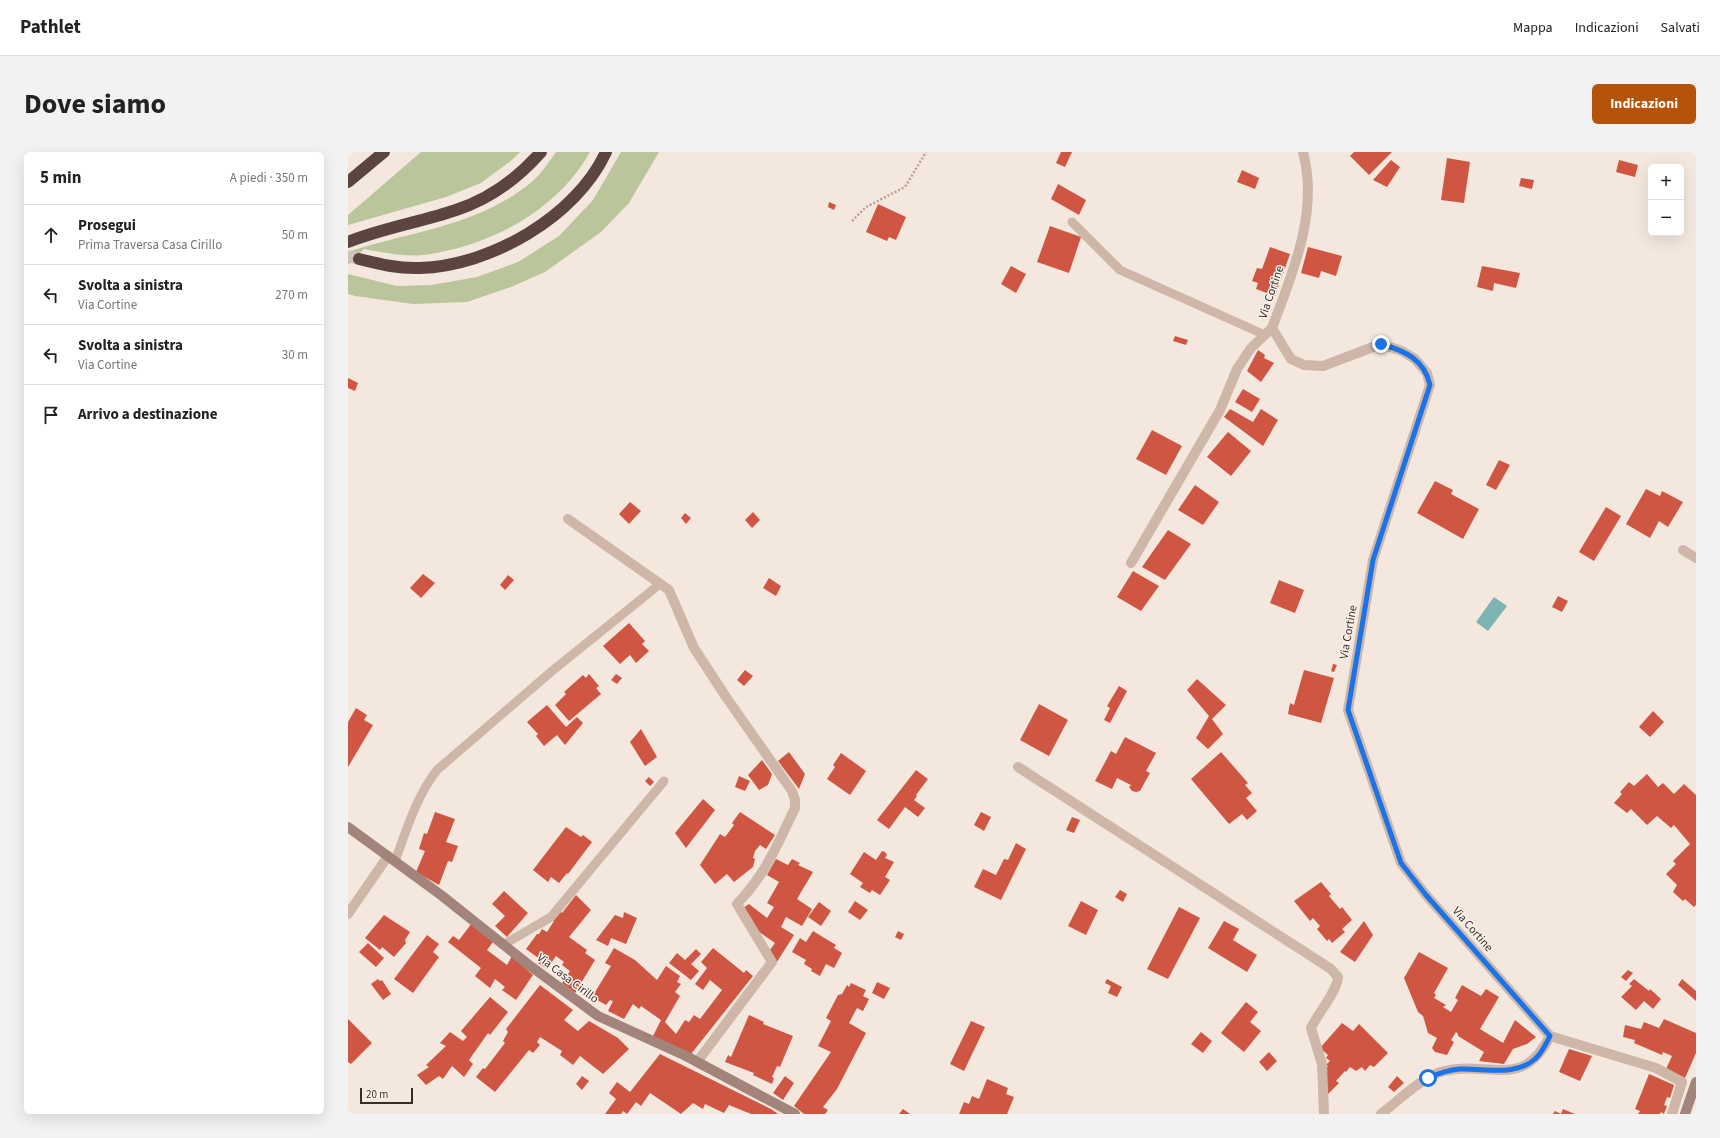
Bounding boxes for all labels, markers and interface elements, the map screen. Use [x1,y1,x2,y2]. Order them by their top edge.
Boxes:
text: Pathlet [20,14,81,41]
text: Mappa [1513,18,1553,38]
text: Indicazioni [1575,18,1639,38]
text: Salvati [1661,18,1700,38]
text: Dove siamo [24,84,166,124]
button: Indicazioni [1592,84,1696,124]
map controls [1648,164,1684,236]
button: + [1648,164,1684,200]
text: 5 min [40,166,81,190]
text: A piedi · 350 m [230,169,308,187]
button: − [1648,200,1684,236]
text: Prosegui [78,215,136,236]
icon: ahead [40,224,62,246]
text: 50 m [282,226,308,244]
text: Prima Traversa Casa Cirillo [78,236,222,254]
street label: Via Cortine [1255,264,1288,321]
text: Svolta a sinistra [78,275,183,296]
icon: left [40,284,62,306]
text: 270 m [275,286,308,304]
text: Via Cortine [78,296,137,314]
text: Svolta a sinistra [78,335,183,356]
route end [1372,335,1390,353]
icon: left [40,344,62,366]
text: 30 m [282,346,308,364]
text: Via Cortine [78,356,137,374]
icon: arrive [40,404,62,426]
text: Arrivo a destinazione [78,404,217,425]
street label: Via Cortine [1335,604,1362,660]
street label: Via Cortine [1448,903,1497,956]
street label: Via Casa Cirillo [533,949,602,1007]
route start [1419,1069,1437,1087]
scale bar [360,1086,413,1105]
text: 20 m [366,1087,388,1102]

